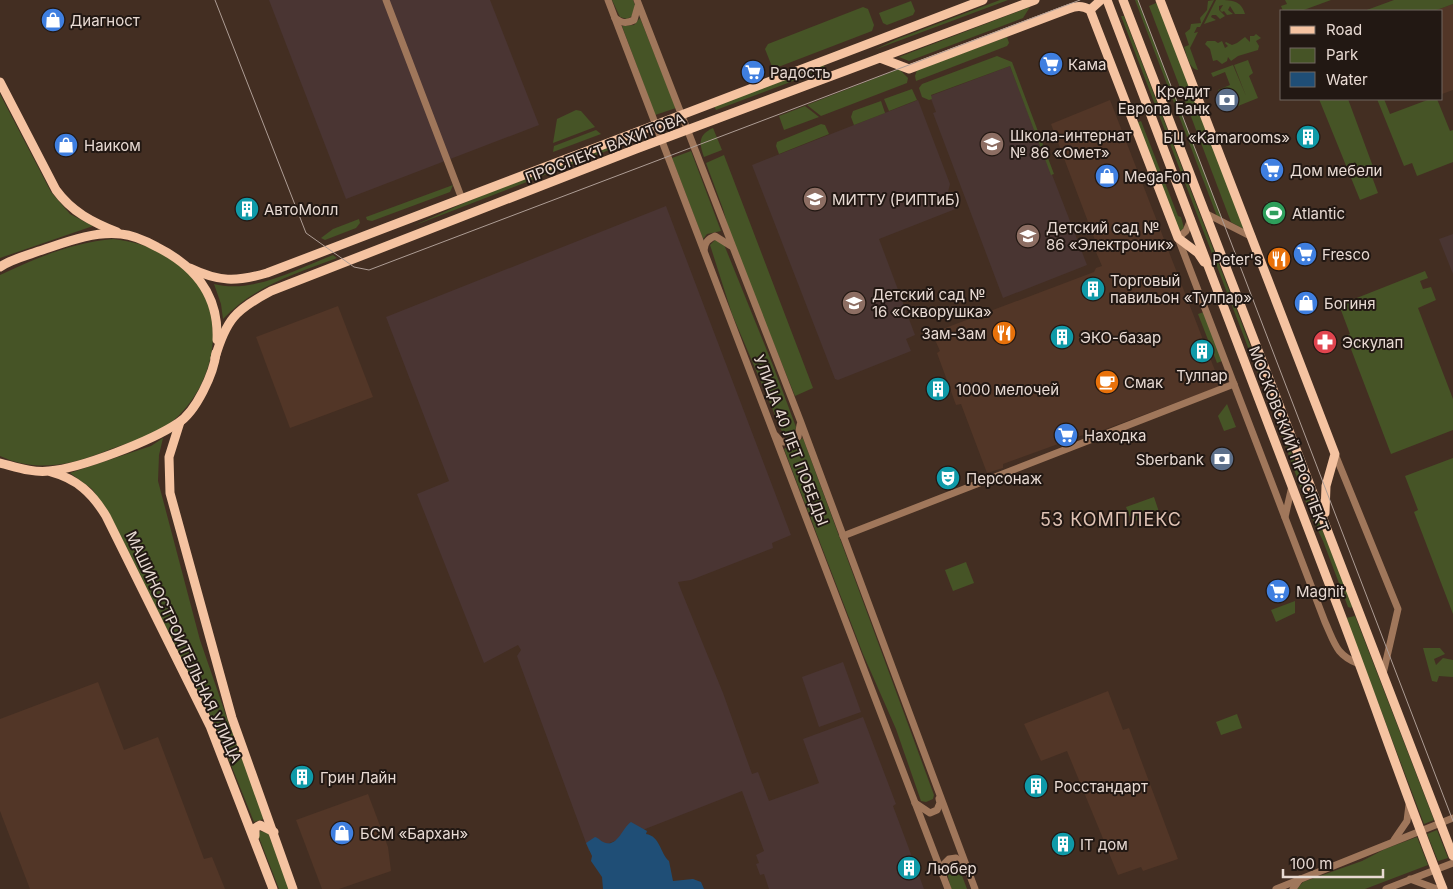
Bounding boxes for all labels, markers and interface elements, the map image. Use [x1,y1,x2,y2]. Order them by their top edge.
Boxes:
shop icon: Диагност [40,7,66,33]
legend [1280,10,1443,100]
place label: Диагност [70,11,140,30]
text: Road [1326,20,1362,39]
text: Park [1326,45,1359,64]
supermarket icon: Кама [1038,51,1064,77]
place label: Кама [1068,55,1106,74]
supermarket icon: Радость [740,59,766,85]
place label: Радость [770,63,831,82]
text: Water [1326,70,1368,89]
place label: Кредит Европа Банк [1118,82,1210,118]
bank icon: Кредит Европа Банк [1214,87,1240,113]
street label: ПРОСПЕКТ ВАХИТОВА [522,109,688,187]
building icon: БЦ «Kamarooms» [1295,124,1321,150]
place label: Школа-интернат № 86 «Омет» [1010,126,1132,162]
place label: БЦ «Kamarooms» [1163,128,1290,147]
school or university icon: Школа-интернат № 86 «Омет» [979,131,1005,157]
shop icon: Наиком [53,132,79,158]
place label: Наиком [84,136,141,155]
supermarket icon: Дом мебели [1259,157,1285,183]
place label: Дом мебели [1290,161,1382,180]
shop icon: MegaFon [1094,163,1120,189]
place label: MegaFon [1124,167,1190,186]
school or university icon: МИТТУ (РИПТиБ) [802,186,828,212]
place label: МИТТУ (РИПТиБ) [832,190,960,209]
building icon: АвтоМолл [234,196,260,222]
place label: АвтоМолл [264,200,338,219]
sports icon: Atlantic [1261,200,1287,226]
place label: Atlantic [1292,204,1345,223]
place label: Детский сад № 86 «Электроник» [1046,218,1174,254]
school or university icon: Детский сад № 86 «Электроник» [1015,223,1041,249]
supermarket icon: Fresco [1292,241,1318,267]
place label: Fresco [1322,245,1370,264]
restaurant icon: Peter's [1266,246,1292,272]
place label: Peter's [1212,250,1262,269]
place label: Торговый павильон «Тулпар» [1110,271,1252,307]
building icon: Торговый павильон «Тулпар» [1080,276,1106,302]
place label: Детский сад № 16 «Скворушка» [872,285,992,321]
school or university icon: Детский сад № 16 «Скворушка» [841,290,867,316]
shop icon: Богиня [1293,290,1319,316]
place label: Богиня [1324,294,1376,313]
restaurant icon: Зам-Зам [991,320,1017,346]
place label: Зам-Зам [921,324,986,343]
building icon: ЭКО-базар [1049,324,1075,350]
place label: ЭКО-базар [1080,328,1161,347]
pharmacy icon: Эскулап [1312,329,1338,355]
place label: Эскулап [1342,333,1403,352]
building icon: Тулпар [1189,338,1215,364]
street label: МОСКОВСКИЙ ПРОСПЕКТ [1245,343,1333,535]
street label: УЛИЦА 40 ЛЕТ ПОБЕДЫ [750,352,832,528]
place label: Тулпар [1176,366,1228,385]
cafe icon: Смак [1094,369,1120,395]
place label: Смак [1124,373,1163,392]
building icon: 1000 мелочей [925,376,951,402]
place label: 1000 мелочей [956,380,1059,399]
supermarket icon: Находка [1053,422,1079,448]
place label: Находка [1084,426,1146,445]
bank icon: Sberbank [1209,446,1235,472]
place label: Sberbank [1136,450,1205,469]
theatre icon: Персонаж [935,465,961,491]
place label: Персонаж [966,469,1042,488]
district label: 53 КОМПЛЕКС [1040,509,1182,530]
street label: МАШИНОСТРОИТЕЛЬНАЯ УЛИЦА [122,528,246,766]
supermarket icon: Magnit [1265,578,1291,604]
place label: Magnit [1296,582,1345,601]
building icon: Грин Лайн [289,764,315,790]
place label: Грин Лайн [320,768,396,787]
building icon: Росстандарт [1023,773,1049,799]
place label: Росстандарт [1054,777,1148,796]
shop icon: БСМ «Бархан» [329,820,355,846]
place label: БСМ «Бархан» [360,824,468,843]
building icon: IT дом [1050,831,1076,857]
place label: IT дом [1080,835,1128,854]
scale bar [1283,846,1383,878]
text: 100 m [1290,854,1332,873]
building icon: Любер [896,855,922,881]
place label: Любер [926,859,977,878]

